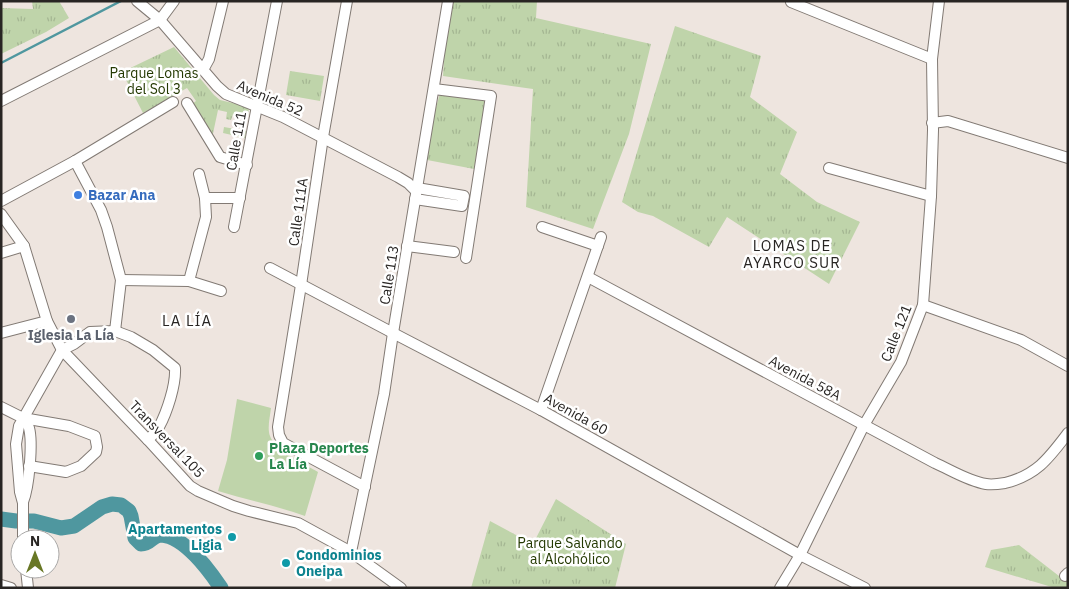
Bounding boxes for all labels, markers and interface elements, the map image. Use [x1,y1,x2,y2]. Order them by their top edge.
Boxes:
park label: Parque Lomas del Sol 3 [109,64,199,98]
street label: Avenida 52 [234,76,306,120]
street label: Calle 111 [222,110,250,172]
street label: Calle 111A [284,177,312,247]
place label: Bazar Ana [88,186,155,204]
marker: Bazar Ana [72,189,84,201]
district label: LOMAS DE AYARCO SUR [743,236,841,272]
street label: Calle 113 [375,244,403,306]
street label: Calle 121 [876,302,916,364]
district label: LA LÍA [162,311,212,330]
marker: Iglesia La Lía [65,313,77,325]
place label: Iglesia La Lía [28,326,114,344]
street label: Avenida 58A [766,351,844,405]
street label: Avenida 60 [541,389,611,439]
street label: Transversal 105 [126,397,208,481]
place label: Plaza Deportes La Lía [269,439,369,473]
marker: Plaza Deportes La Lía [253,450,265,462]
place label: Apartamentos Ligia [128,520,222,554]
north arrow [10,529,60,579]
marker: Apartamentos Ligia [226,531,238,543]
text: N [30,532,40,550]
park label: Parque Salvando al Alcohólico [517,534,623,568]
place label: Condominios Oneipa [296,546,382,580]
marker: Condominios Oneipa [280,557,292,569]

